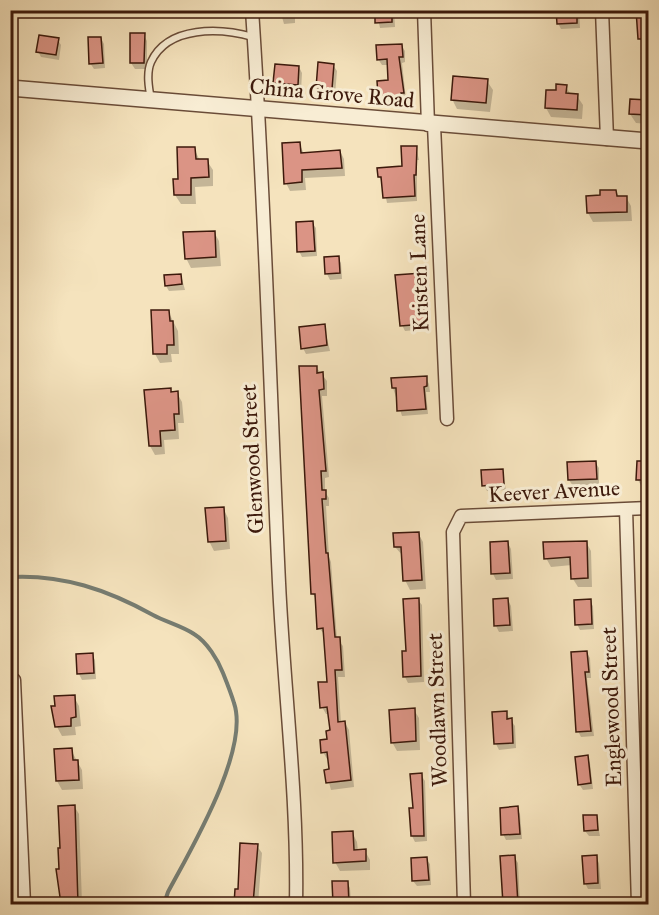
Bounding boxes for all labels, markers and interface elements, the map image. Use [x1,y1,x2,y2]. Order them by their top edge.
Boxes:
street label: China Grove Road [248,72,416,114]
street label: Kristen Lane [403,213,435,333]
street label: Glenwood Street [235,383,269,535]
street label: Keever Avenue [487,474,621,508]
street label: Englewood Street [595,626,627,788]
street label: Woodlawn Street [421,632,453,788]

